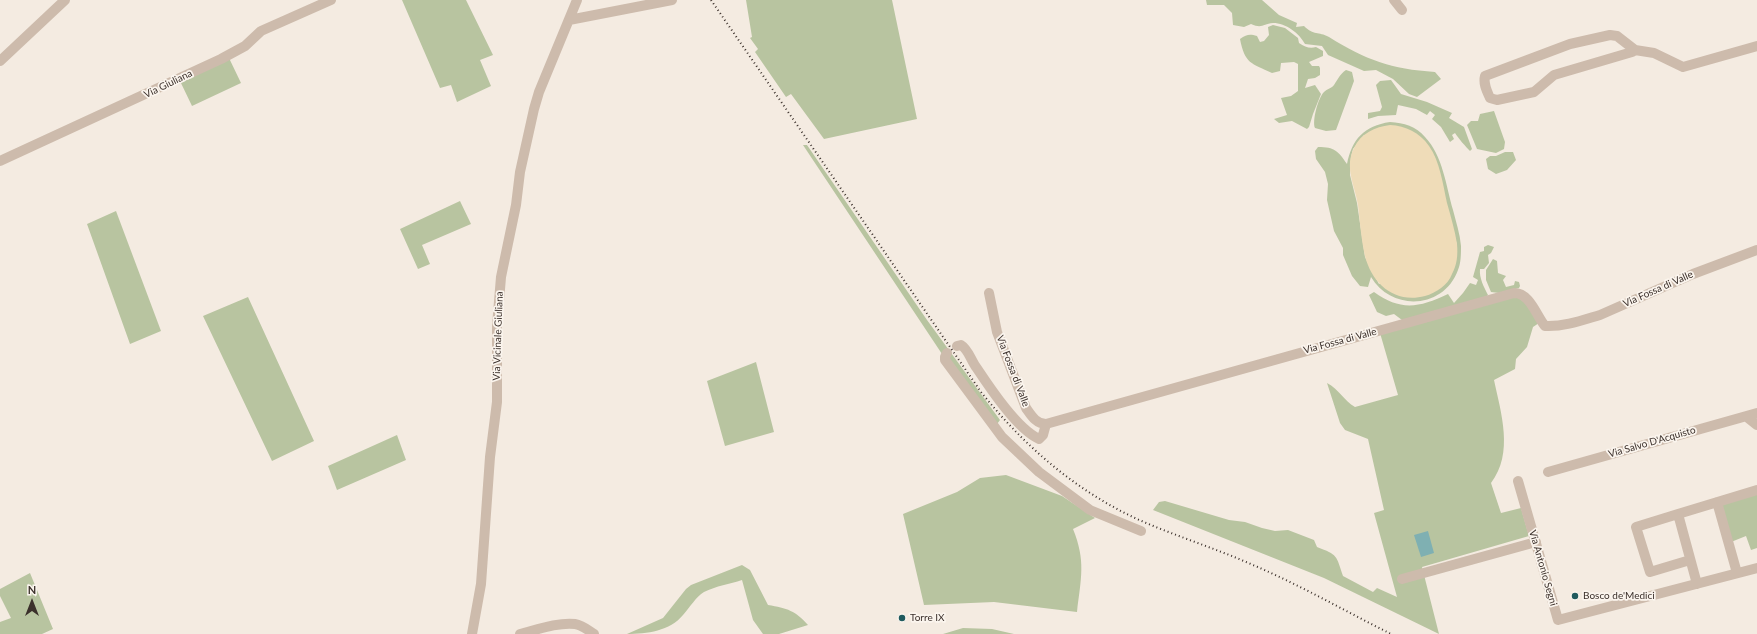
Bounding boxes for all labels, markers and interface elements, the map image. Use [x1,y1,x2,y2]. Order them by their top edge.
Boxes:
street label: Via Giuliana [142,67,194,101]
street label: Via Fossa di Valle [1621,268,1695,310]
street label: Via Vicinale Giuliana [490,291,506,381]
street label: Via Fossa di Valle [1302,325,1378,357]
street label: Via Fossa di Valle [994,334,1032,408]
street label: Via Salvo D'Acquisto [1607,424,1697,460]
street label: Via Antonio Segni [1526,529,1560,607]
north arrow [12,582,52,622]
text: N [28,583,36,596]
place label: Bosco de'Medici [1583,590,1655,602]
marker: Bosco de'Medici [1570,591,1580,601]
place label: Torre IX [910,612,945,624]
marker: Torre IX [897,613,907,623]

